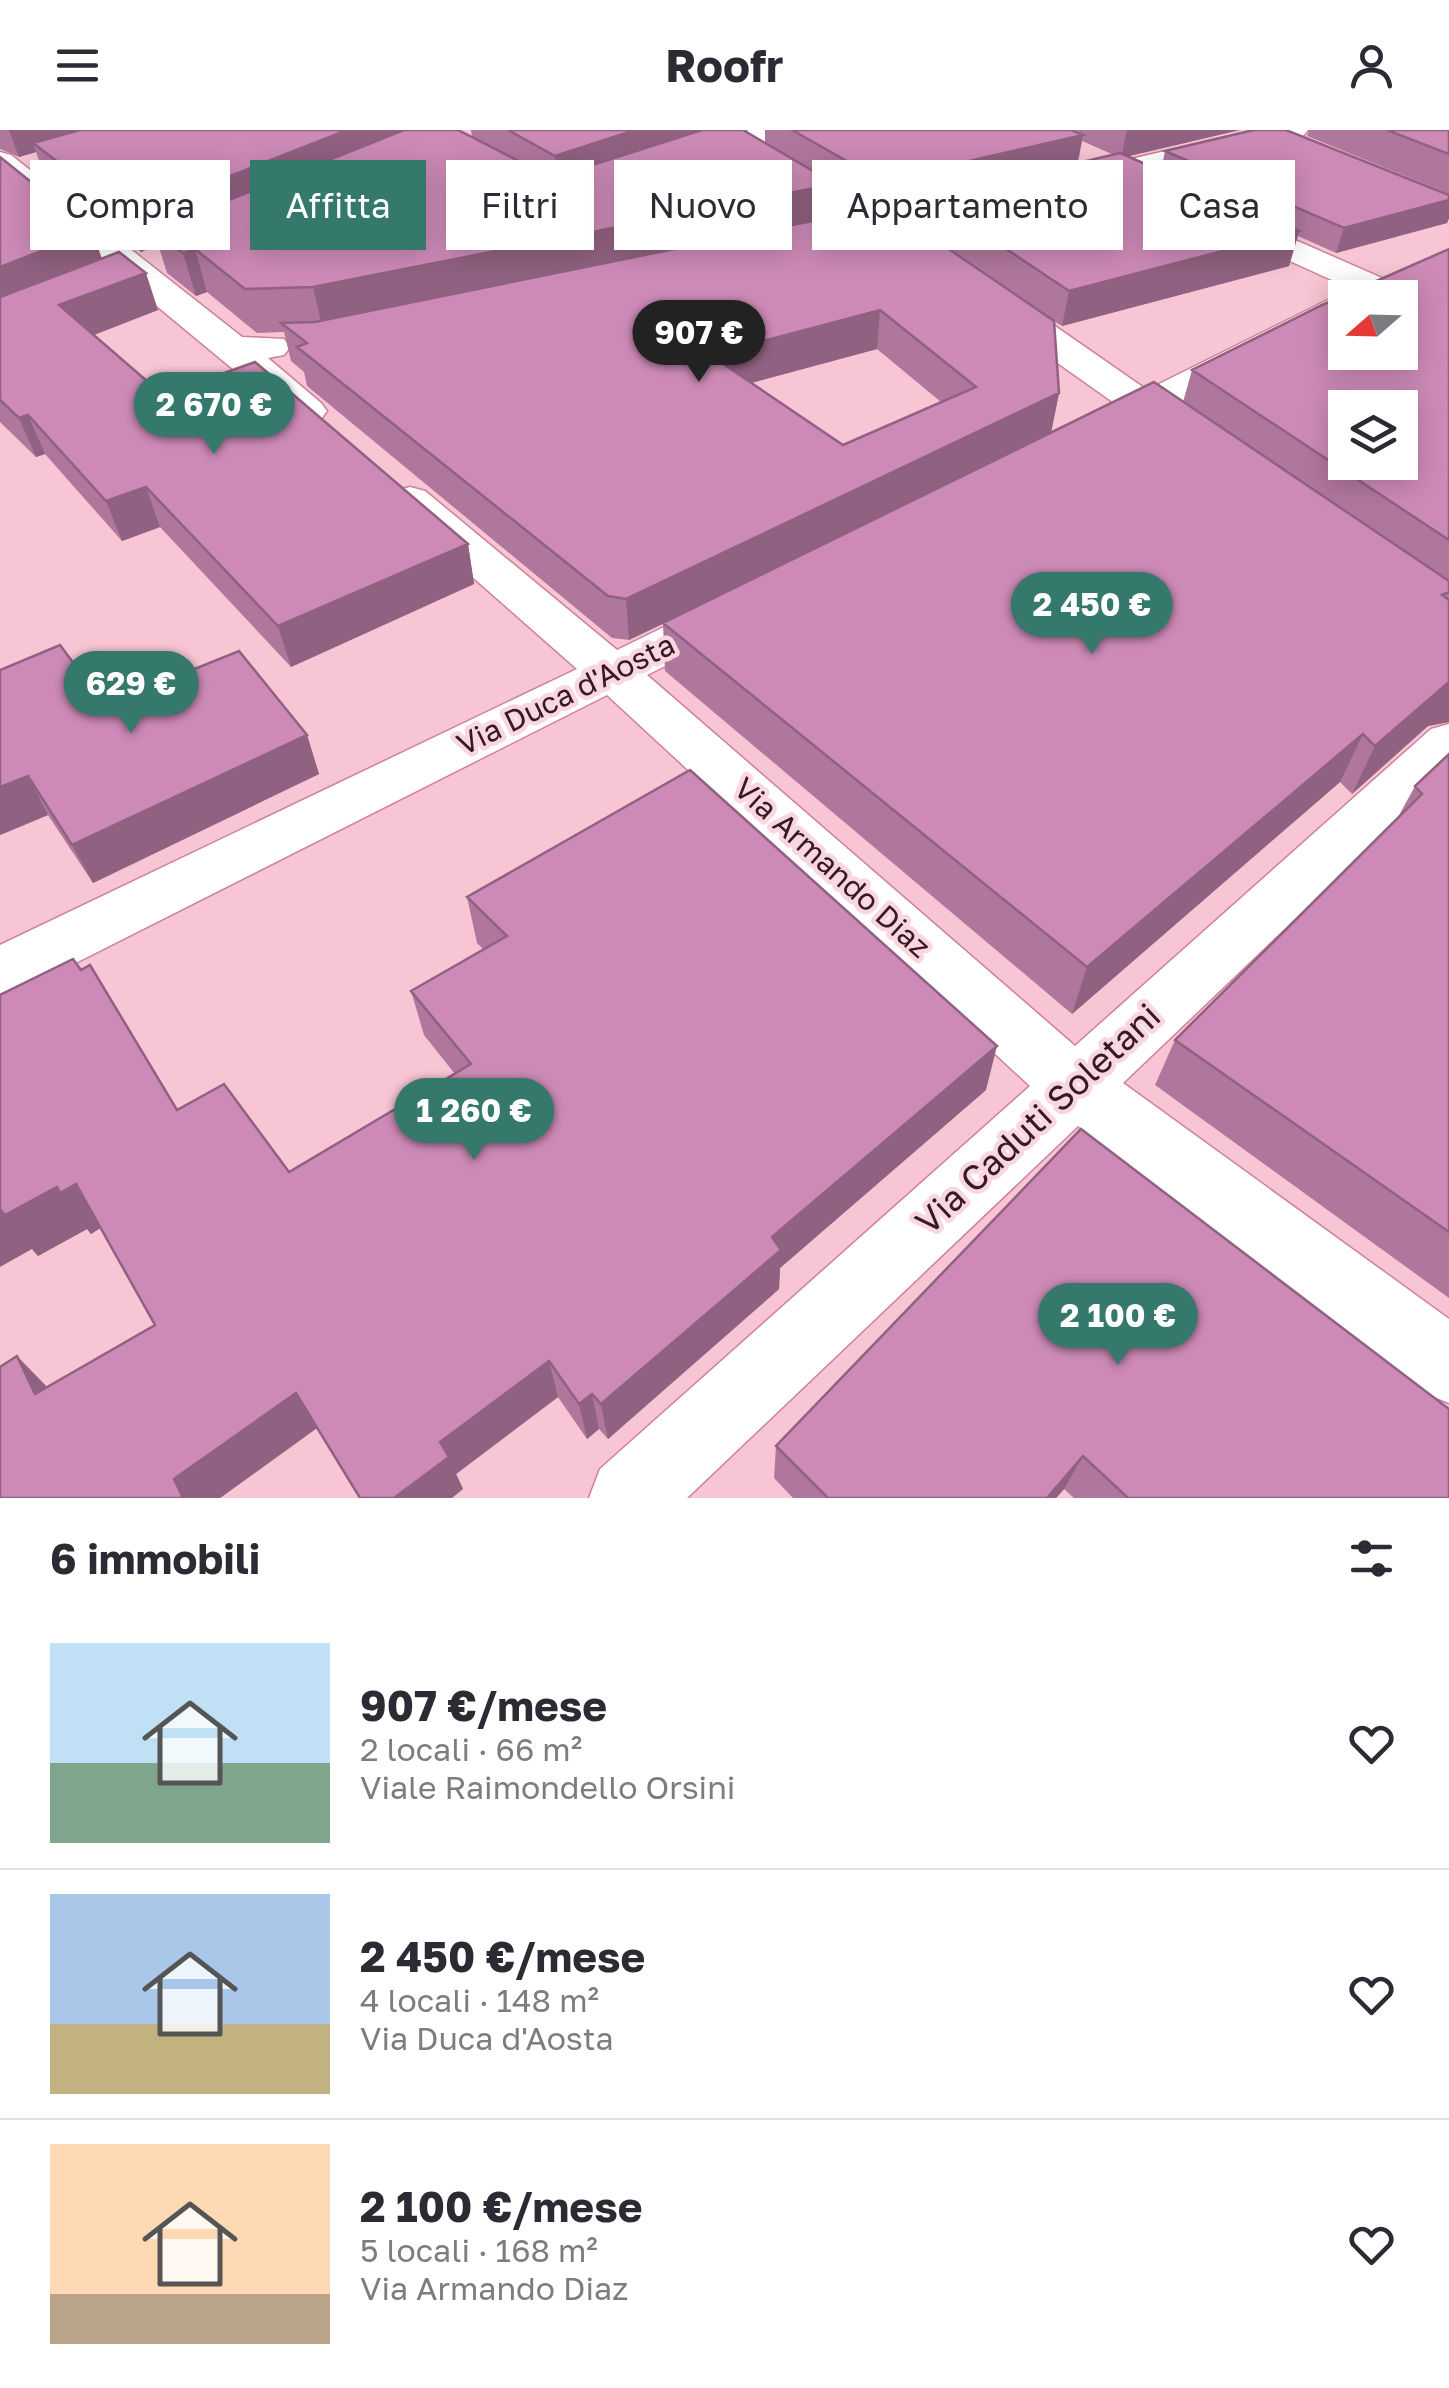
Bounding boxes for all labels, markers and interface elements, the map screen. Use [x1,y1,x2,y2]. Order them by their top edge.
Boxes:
icon: menu [50,38,105,93]
text: Roofr [665,38,784,92]
icon: person [1344,38,1399,93]
chip: Compra [30,160,230,250]
chip: Affitta [250,160,426,250]
chip: Filtri [446,160,594,250]
chip: Nuovo [614,160,792,250]
chip: Appartamento [812,160,1123,250]
chip: Casa [1143,160,1295,250]
north arrow [1328,280,1418,370]
map controls [1328,280,1418,480]
pin: 907 € [629,300,769,385]
text: 907 € [654,313,744,351]
pin: 2 670 € [122,372,306,457]
text: 2 670 € [156,385,272,423]
button: layers [1328,390,1418,480]
pin: 2 450 € [1000,572,1184,657]
text: 2 450 € [1033,585,1151,623]
street label: Via Duca d'Aosta [451,626,680,762]
pin: 629 € [61,651,201,736]
text: 629 € [86,664,176,702]
street label: Via Armando Diaz [727,770,938,965]
street label: Via Caduti Soletani [906,994,1168,1242]
pin: 1 260 € [382,1078,566,1163]
text: 1 260 € [416,1091,532,1129]
pin: 2 100 € [1026,1283,1210,1368]
text: 2 100 € [1060,1296,1176,1334]
icon: filters [1344,1531,1399,1586]
text: 6 immobili [50,1533,260,1583]
text: 907 €/mese [360,1680,607,1730]
icon: home [130,1683,250,1803]
icon: heart [1344,1716,1399,1771]
text: 2 locali · 66 m² [360,1730,582,1768]
text: Viale Raimondello Orsini [360,1768,735,1806]
text: 2 450 €/mese [360,1931,645,1981]
icon: home [130,1934,250,2054]
icon: heart [1344,1967,1399,2022]
text: 4 locali · 148 m² [360,1981,599,2019]
text: Via Duca d'Aosta [360,2019,614,2057]
text: 2 100 €/mese [360,2181,642,2231]
icon: home [130,2184,250,2304]
icon: heart [1344,2217,1399,2272]
text: 5 locali · 168 m² [360,2231,598,2269]
text: Via Armando Diaz [360,2269,628,2307]

